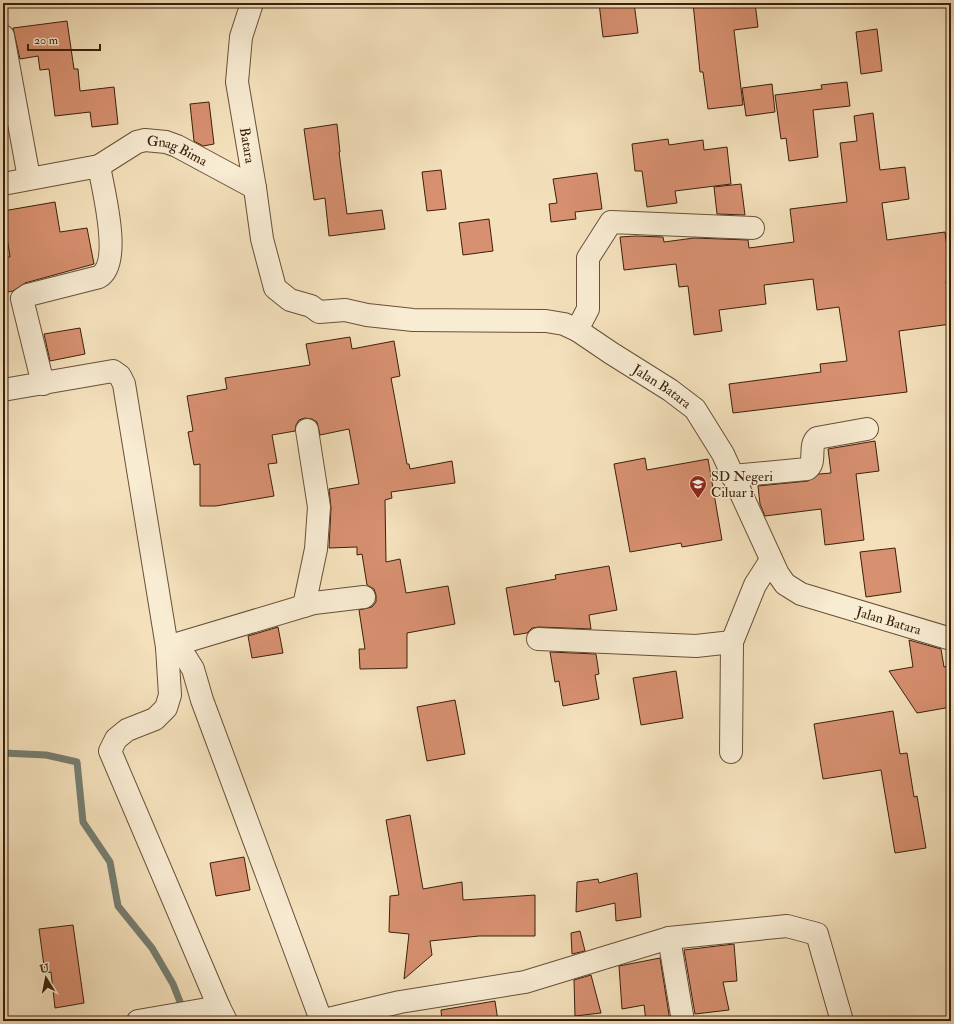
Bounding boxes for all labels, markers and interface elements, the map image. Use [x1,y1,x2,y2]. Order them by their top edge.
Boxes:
scale bar [28,26,100,52]
text: 20 m [34,33,59,48]
street label: Batara [236,126,259,165]
street label: Gnag Bima [146,132,210,170]
street label: Jalan Batara [629,360,695,412]
place label: SD Negeri Ciluar 1 [711,468,773,501]
school or university icon: SD Negeri Ciluar 1 [688,474,708,499]
street label: Jalan Batara [853,603,923,639]
north arrow [26,958,66,998]
text: U [39,961,51,976]

